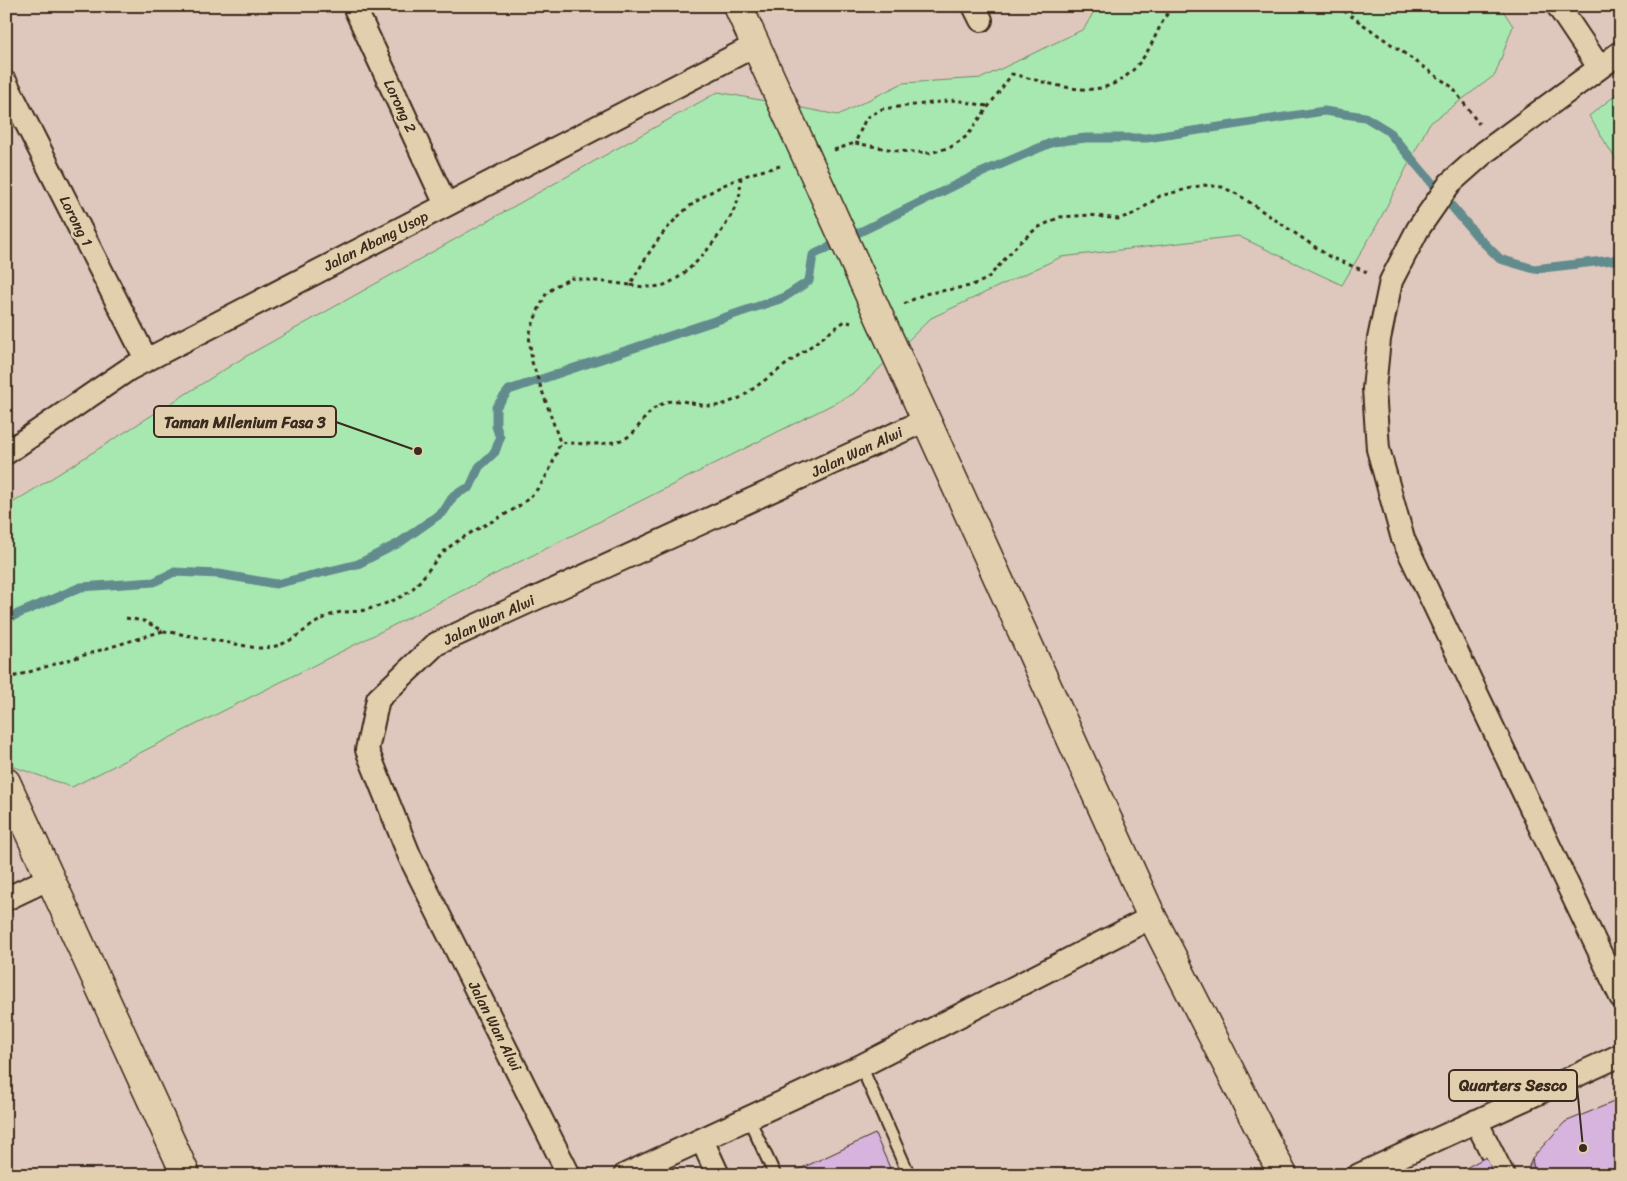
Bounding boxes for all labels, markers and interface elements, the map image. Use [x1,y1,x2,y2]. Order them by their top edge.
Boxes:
street label: Lorong 2 [376,75,424,137]
street label: Lorong 1 [52,191,100,251]
street label: Jalan Abang Usop [318,203,433,279]
callout: Taman Milenium Fasa 3 [154,406,336,437]
text: Taman Milenium Fasa 3 [164,408,326,437]
street label: Jalan Wan Alwi [806,419,908,485]
street label: Jalan Wan Alwi [438,587,540,653]
street label: Jalan Wan Alwi [461,975,529,1076]
callout: Quarters Sesco [1449,1070,1577,1101]
text: Quarters Sesco [1458,1071,1568,1100]

